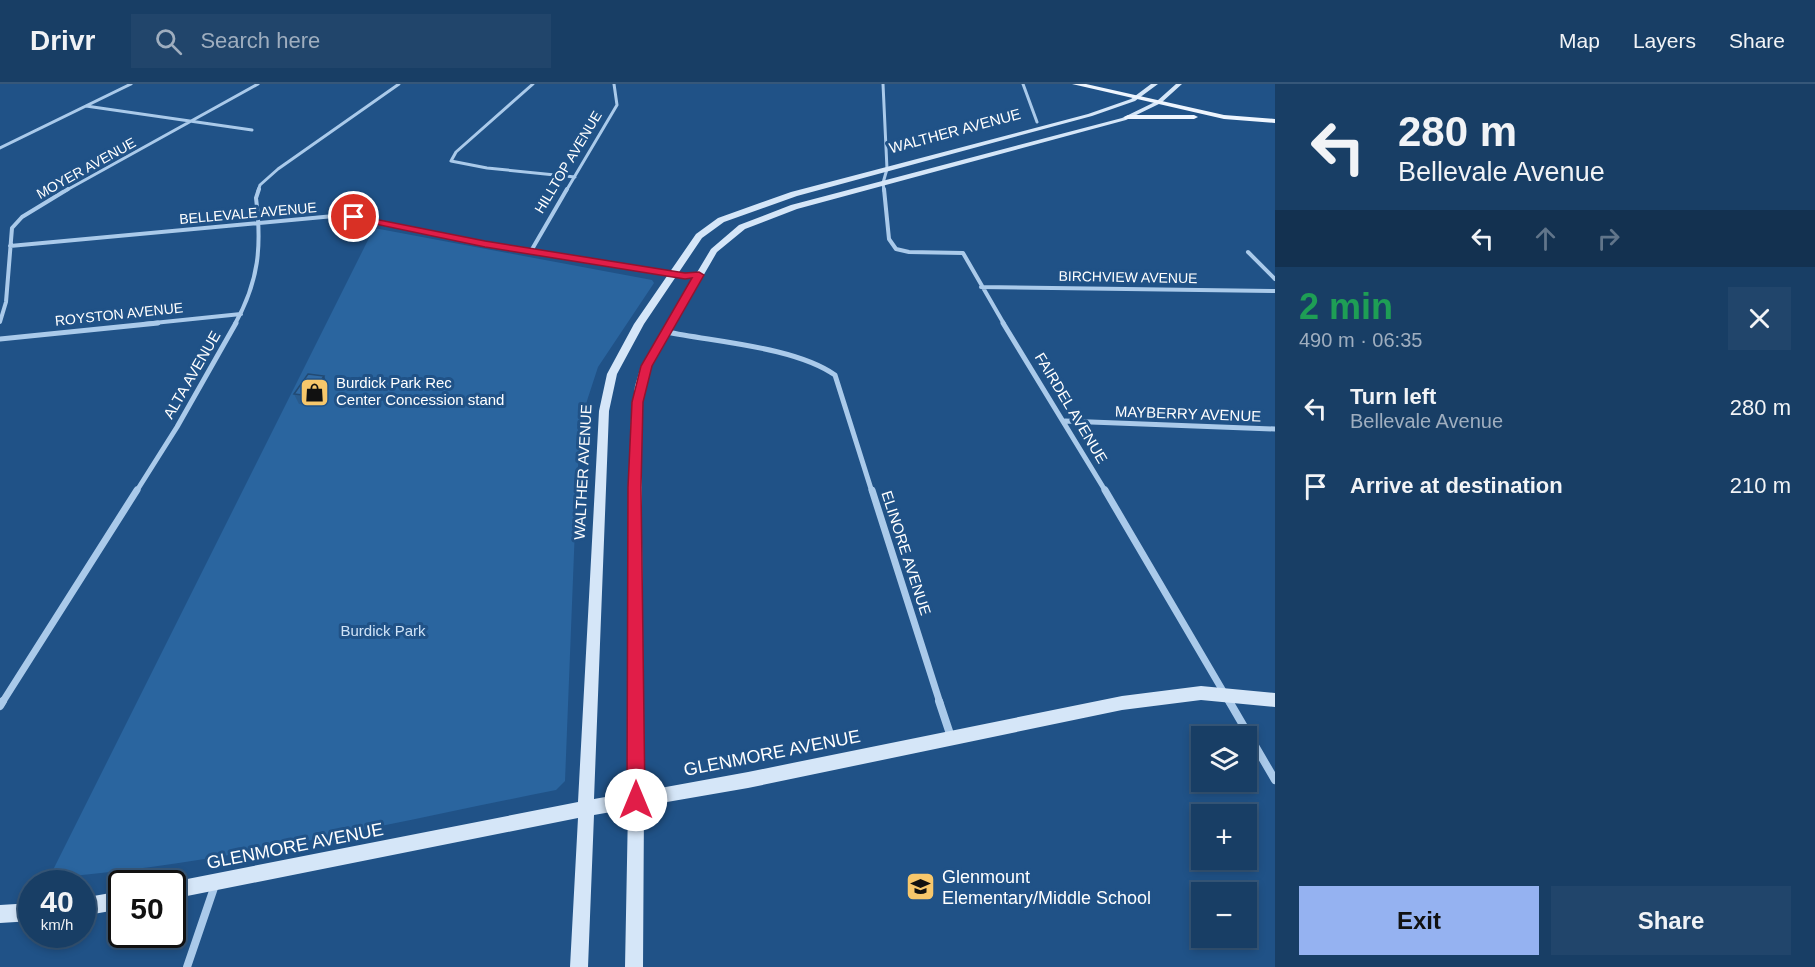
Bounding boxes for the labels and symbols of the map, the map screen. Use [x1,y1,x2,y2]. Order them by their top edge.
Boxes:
street label: WALTHER AVENUE [887,105,1023,156]
street label: HILLTOP AVENUE [531,108,605,216]
street label: MOYER AVENUE [34,134,138,202]
pin [328,191,379,242]
street label: BELLEVALE AVENUE [179,199,317,227]
street label: BIRCHVIEW AVENUE [1058,268,1198,286]
street label: ROYSTON AVENUE [54,299,184,329]
street label: ALTA AVENUE [160,328,224,422]
street label: FAIRDEL AVENUE [1032,349,1111,466]
place label: Burdick Park Rec Center Concession stand [336,374,504,408]
shop icon: Burdick Park Rec Center Concession stand [299,376,331,408]
street label: MAYBERRY AVENUE [1115,402,1261,425]
street label: WALTHER AVENUE [570,404,595,540]
street label: ELINORE AVENUE [878,489,935,617]
park label: Burdick Park [340,622,426,639]
street label: GLENMORE AVENUE [682,726,862,780]
position arrow [604,768,668,832]
street label: GLENMORE AVENUE [205,819,385,873]
place label: Glenmount Elementary/Middle School [942,867,1151,908]
speed limit sign: 50 [108,870,186,948]
school or university icon: Glenmount Elementary/Middle School [905,871,937,903]

